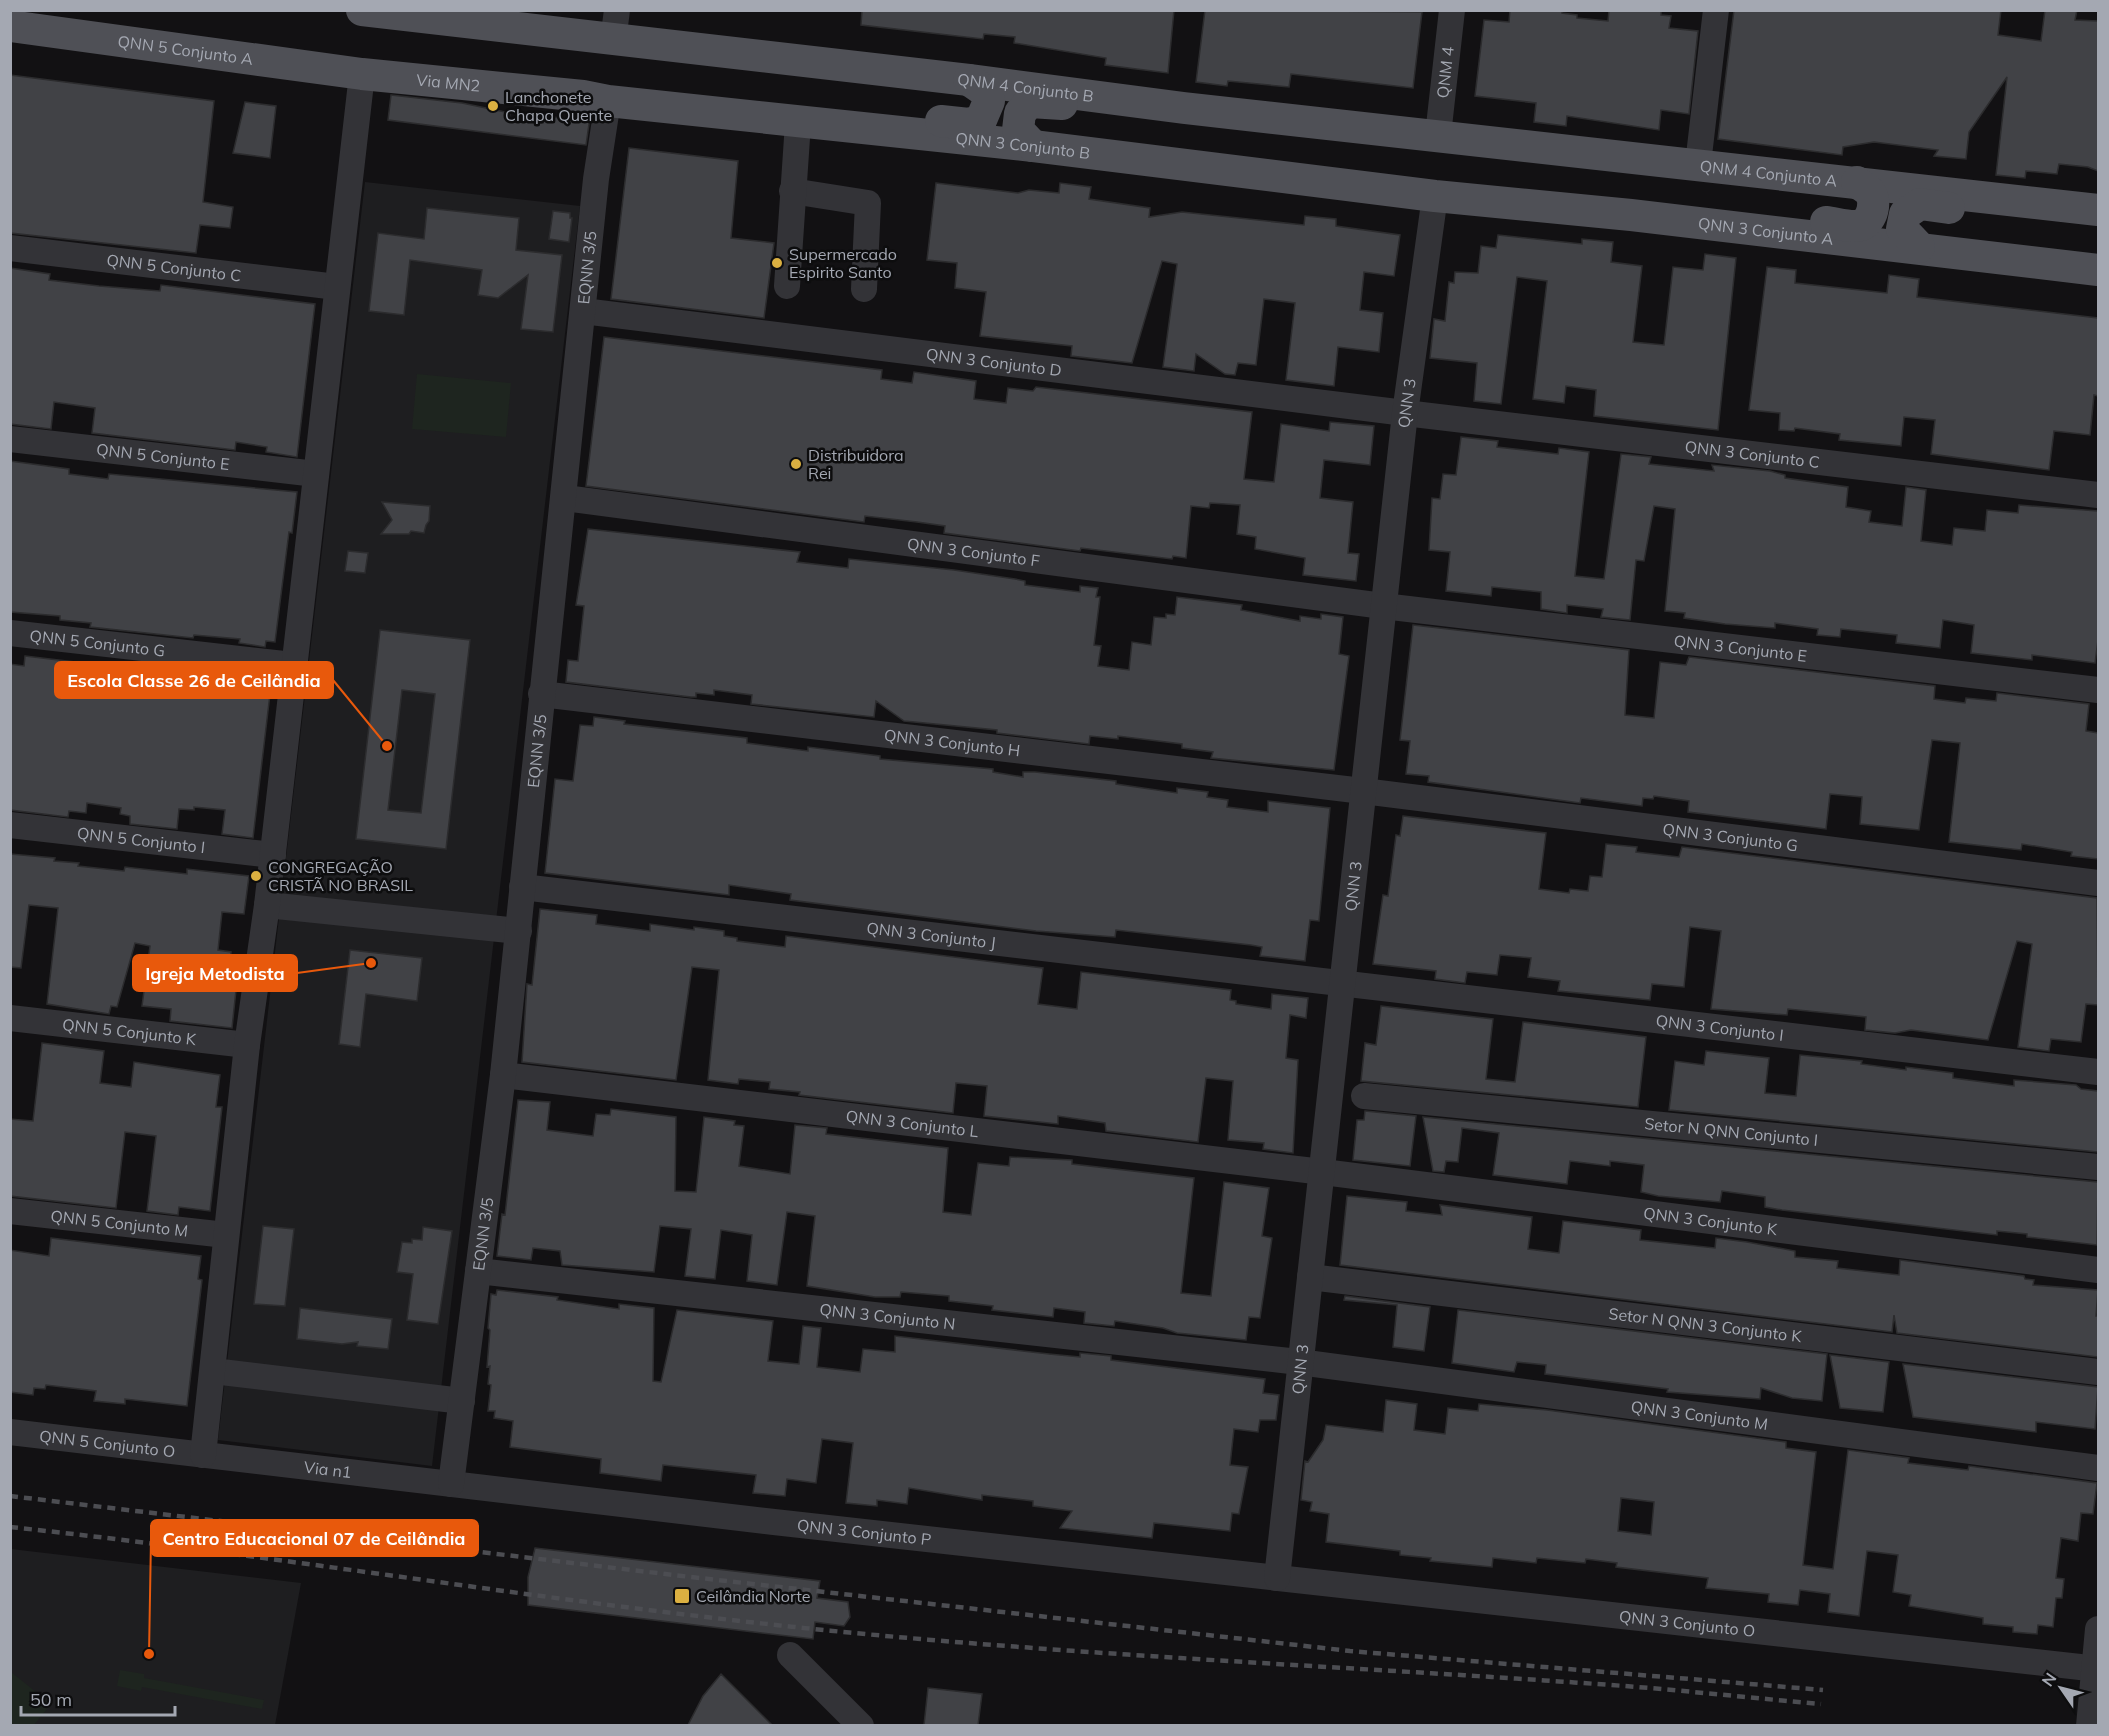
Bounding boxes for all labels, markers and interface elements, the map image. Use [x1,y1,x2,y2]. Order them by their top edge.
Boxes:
street label: QNN 5 Conjunto A [117,31,254,69]
street label: QNM 4 [1432,45,1458,99]
street label: Via MN2 [415,69,481,96]
street label: QNM 4 Conjunto B [956,69,1095,106]
place label: Lanchonete Chapa Quente [505,87,612,125]
marker: Lanchonete Chapa Quente [486,99,500,113]
street label: QNN 3 Conjunto B [954,128,1091,163]
street label: QNM 4 Conjunto A [1699,156,1838,191]
street label: QNN 3 Conjunto A [1697,213,1835,249]
street label: EQNN 3/5 [573,230,601,305]
place label: Supermercado Espirito Santo [789,244,897,282]
street label: QNN 5 Conjunto C [105,250,242,285]
marker: Supermercado Espirito Santo [770,256,784,270]
street label: QNN 3 Conjunto D [925,344,1063,380]
street label: QNN 3 [1393,377,1420,429]
street label: QNN 3 Conjunto C [1684,436,1821,472]
street label: QNN 5 Conjunto E [95,439,231,474]
place label: Distribuidora Rei [808,445,904,483]
marker: Distribuidora Rei [789,457,803,471]
street label: QNN 3 Conjunto F [906,533,1041,571]
street label: QNN 5 Conjunto G [29,625,166,660]
street label: QNN 3 Conjunto E [1673,630,1808,666]
callout: Escola Classe 26 de Ceilândia [55,662,333,698]
text: Escola Classe 26 de Ceilândia [67,669,321,692]
street label: EQNN 3/5 [523,713,550,789]
street label: QNN 3 Conjunto H [883,725,1021,760]
street label: QNN 3 Conjunto G [1662,819,1799,855]
street label: QNN 5 Conjunto I [76,823,206,857]
place label: CONGREGAÇÃO CRISTÃ NO BRASIL [268,857,413,895]
street label: QNN 3 [1340,860,1366,912]
marker: CONGREGAÇÃO CRISTÃ NO BRASIL [249,869,263,883]
street label: QNN 3 Conjunto J [866,918,997,953]
callout: Igreja Metodista [133,955,297,991]
text: Igreja Metodista [145,962,285,985]
street label: QNN 3 Conjunto I [1655,1010,1785,1045]
street label: QNN 5 Conjunto K [61,1014,198,1049]
street label: QNN 3 Conjunto L [845,1106,980,1141]
street label: Setor N QNN Conjunto I [1644,1113,1819,1150]
street label: EQNN 3/5 [468,1196,497,1272]
street label: QNN 3 Conjunto K [1642,1203,1779,1239]
street label: QNN 5 Conjunto M [50,1206,189,1241]
street label: QNN 3 Conjunto N [819,1299,956,1334]
street label: Setor N QNN 3 Conjunto K [1608,1303,1804,1346]
street label: QNN 3 [1287,1343,1313,1395]
street label: QNN 3 Conjunto M [1630,1396,1769,1434]
street label: QNN 5 Conjunto O [38,1426,176,1461]
street label: Via n1 [303,1457,353,1482]
street label: QNN 3 Conjunto P [796,1515,932,1549]
callout: Centro Educacional 07 de Ceilândia [151,1520,478,1556]
text: Centro Educacional 07 de Ceilândia [162,1527,466,1550]
place label: Ceilândia Norte [696,1586,810,1606]
marker: Ceilândia Norte [673,1587,691,1605]
street label: QNN 3 Conjunto O [1618,1606,1756,1641]
north arrow [2031,1658,2091,1718]
text: N [2037,1669,2060,1690]
scale bar [21,1679,176,1717]
text: 50 m [30,1688,72,1711]

